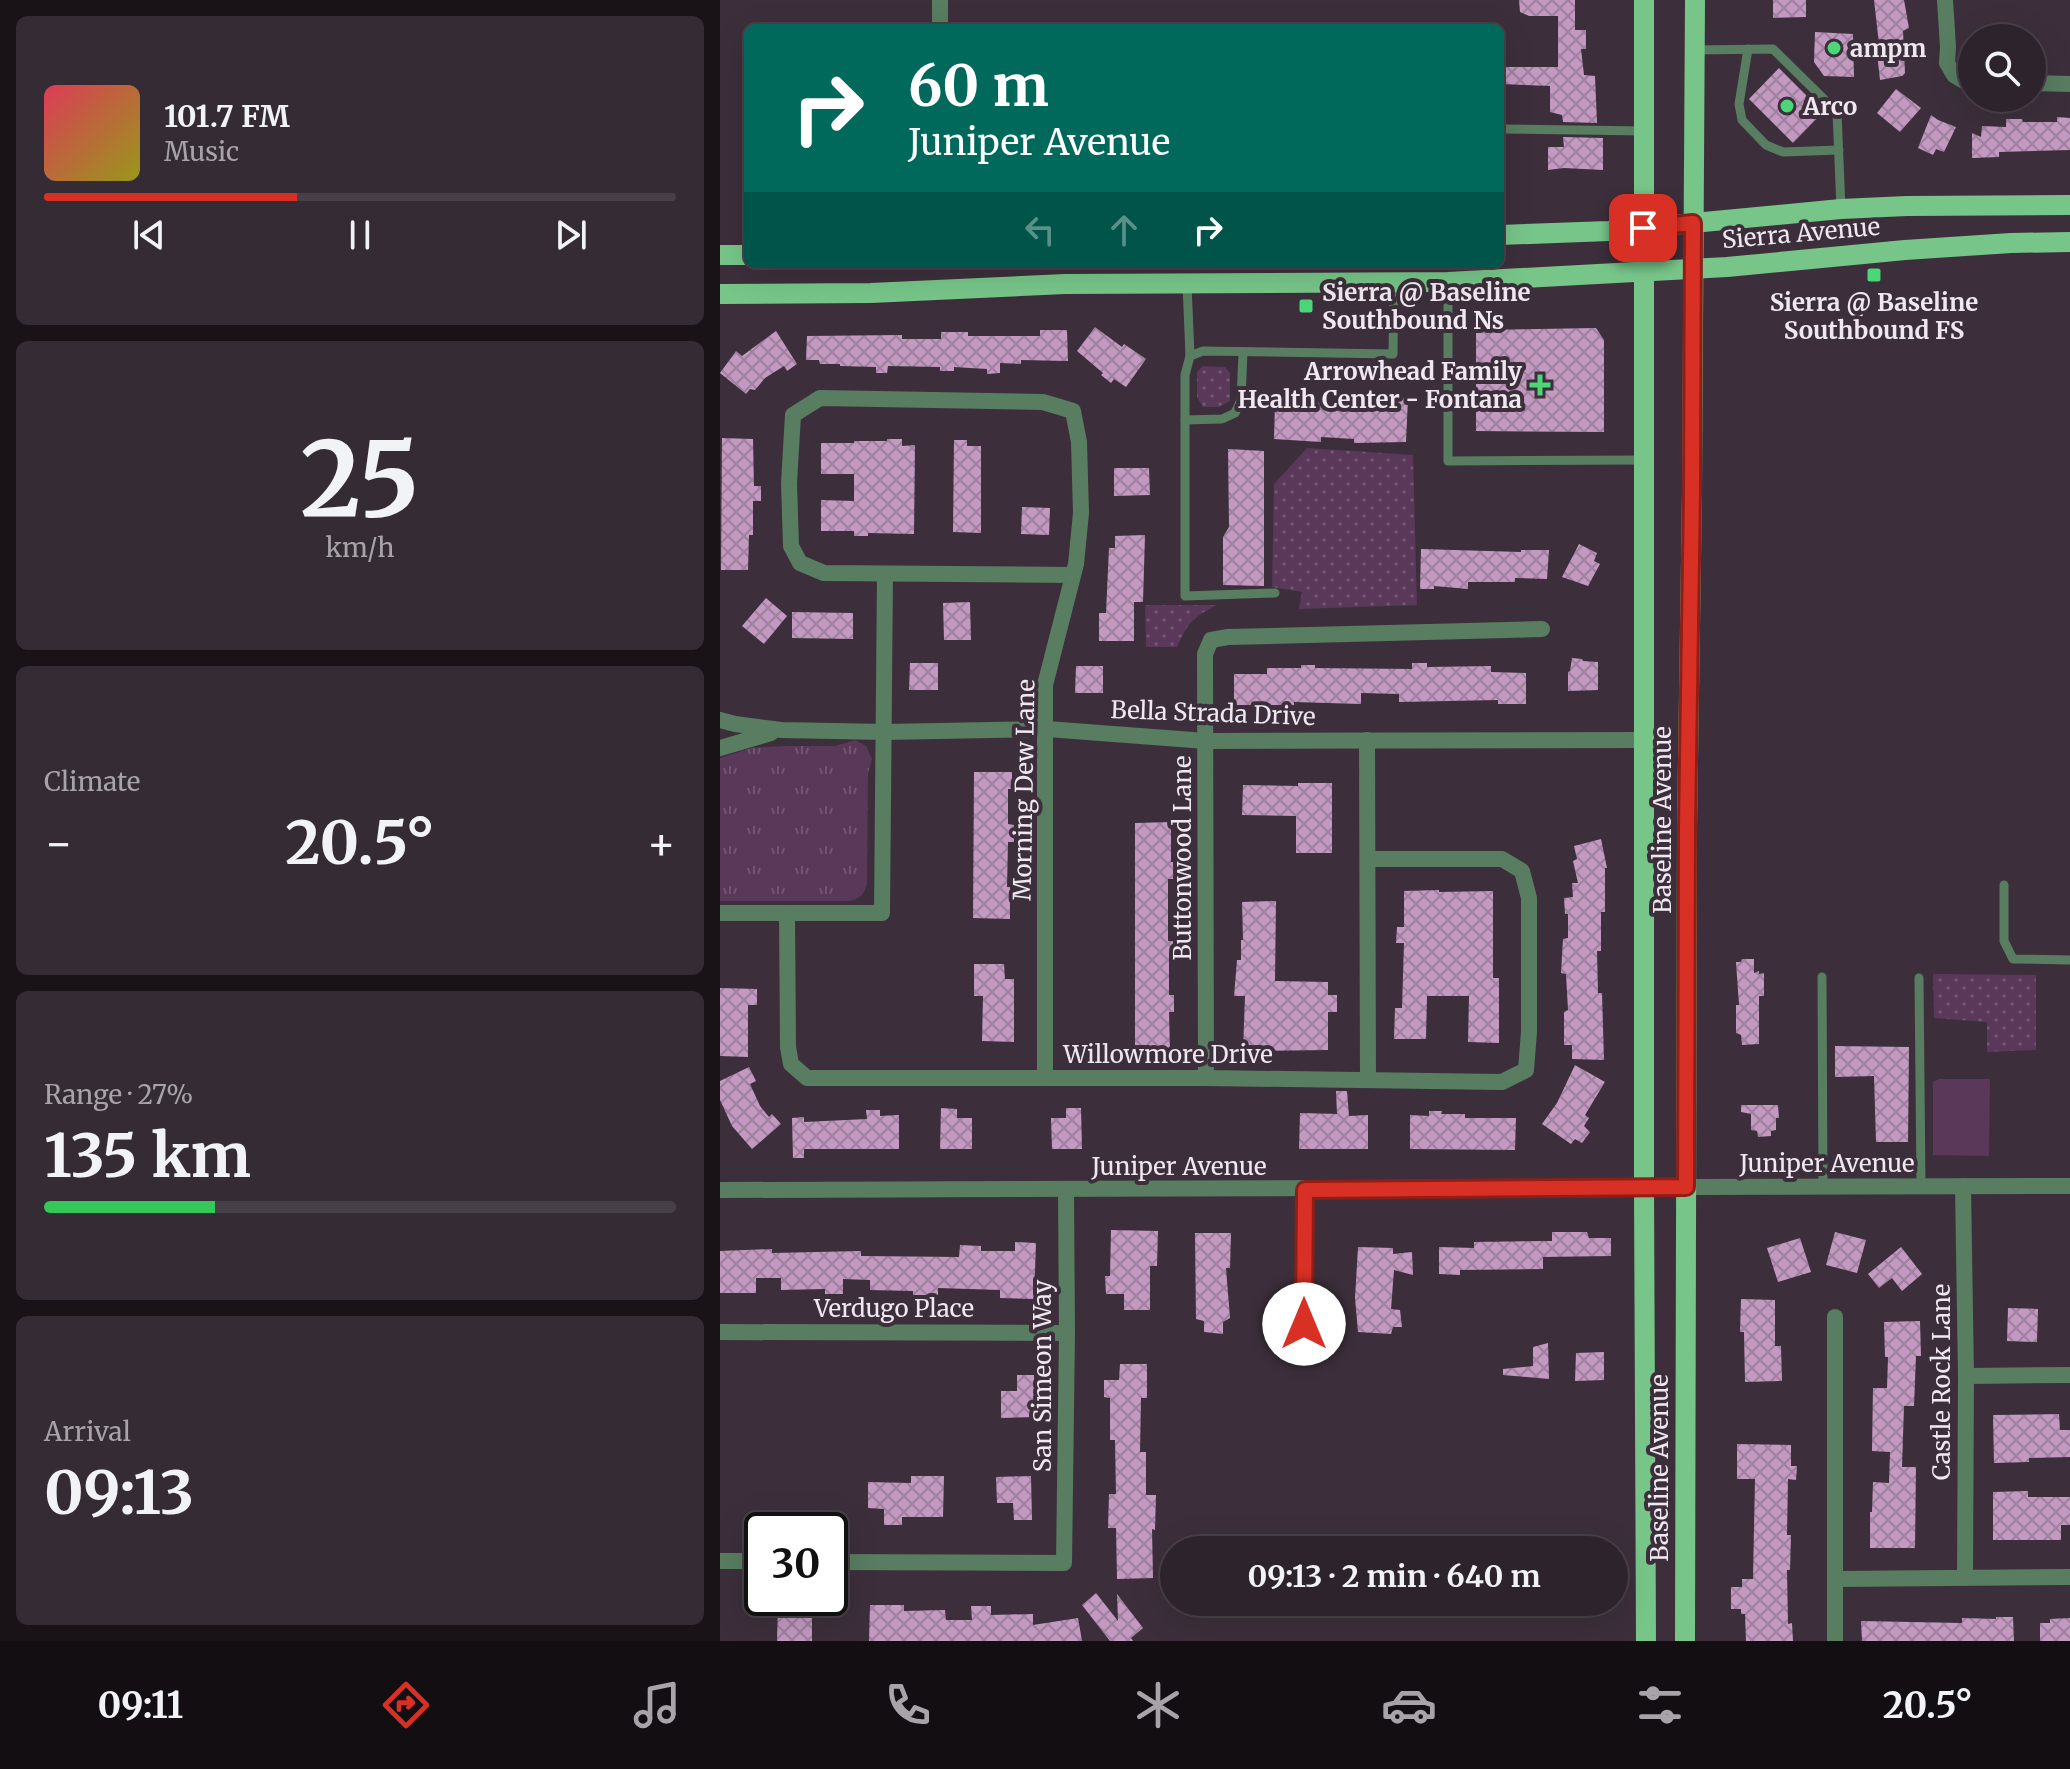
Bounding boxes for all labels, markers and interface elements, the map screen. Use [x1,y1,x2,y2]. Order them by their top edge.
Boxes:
map controls [1958,24,2046,112]
button: search [1958,24,2046,112]
place label: ampm [1850,33,1926,64]
marker: ampm [1825,39,1843,57]
text: 60 m [908,51,1049,121]
icon: right [776,56,880,160]
place label: Arco [1802,91,1857,122]
text: 101.7 FM [164,97,290,135]
marker: Arco [1778,97,1796,115]
text: Juniper Avenue [908,120,1170,165]
text: Music [164,135,239,168]
pin [1609,194,1677,262]
icon: arrive [1621,206,1665,250]
icon: left [1018,208,1062,252]
icon: ahead [1102,208,1146,252]
icon: right [1186,208,1230,252]
street label: Sierra Avenue [1721,211,1881,255]
icon: previous [127,213,171,257]
icon: pause [338,213,382,257]
icon: next [549,213,593,257]
marker: Sierra @ Baseline Southbound FS [1865,266,1883,284]
place label: Sierra @ Baseline Southbound Ns [1322,277,1531,336]
place label: Sierra @ Baseline Southbound FS [1770,287,1978,346]
marker: Sierra @ Baseline Southbound Ns [1297,297,1315,315]
place label: Arrowhead Family Health Center - Fontana [1237,356,1523,415]
marker: Arrowhead Family Health Center - Fontana [1529,374,1551,396]
text: 25 [300,414,420,544]
text: km/h [326,531,394,564]
street label: Morning Dew Lane [1007,679,1041,901]
street label: Bella Strada Drive [1110,694,1316,732]
street label: Baseline Avenue [1647,726,1678,914]
street label: Buttonwood Lane [1167,755,1198,961]
text: Climate [44,765,140,798]
text: 20.5° [285,805,435,880]
text: − [44,816,73,871]
text: + [647,816,676,871]
street label: Willowmore Drive [1062,1039,1273,1070]
text: Range · 27% [44,1078,193,1111]
text: 135 km [44,1118,251,1193]
street label: Juniper Avenue [1739,1148,1914,1179]
street label: Juniper Avenue [1091,1151,1266,1182]
street label: San Simeon Way [1027,1280,1058,1472]
position arrow [1262,1282,1346,1366]
street label: Castle Rock Lane [1926,1284,1957,1480]
street label: Verdugo Place [813,1293,974,1324]
street label: Baseline Avenue [1644,1374,1675,1562]
text: Arrival [44,1415,131,1448]
text: 09:13 [44,1455,194,1530]
speed limit sign: 30 [744,1512,848,1616]
text: 09:13 · 2 min · 640 m [1247,1557,1541,1595]
icon: directions [378,1677,434,1733]
icon: music [629,1677,685,1733]
icon: phone [880,1677,936,1733]
icon: climate [1130,1677,1186,1733]
icon: car [1381,1677,1437,1733]
icon: filters [1632,1677,1688,1733]
text: 09:11 [97,1683,183,1728]
text: 20.5° [1883,1683,1973,1728]

